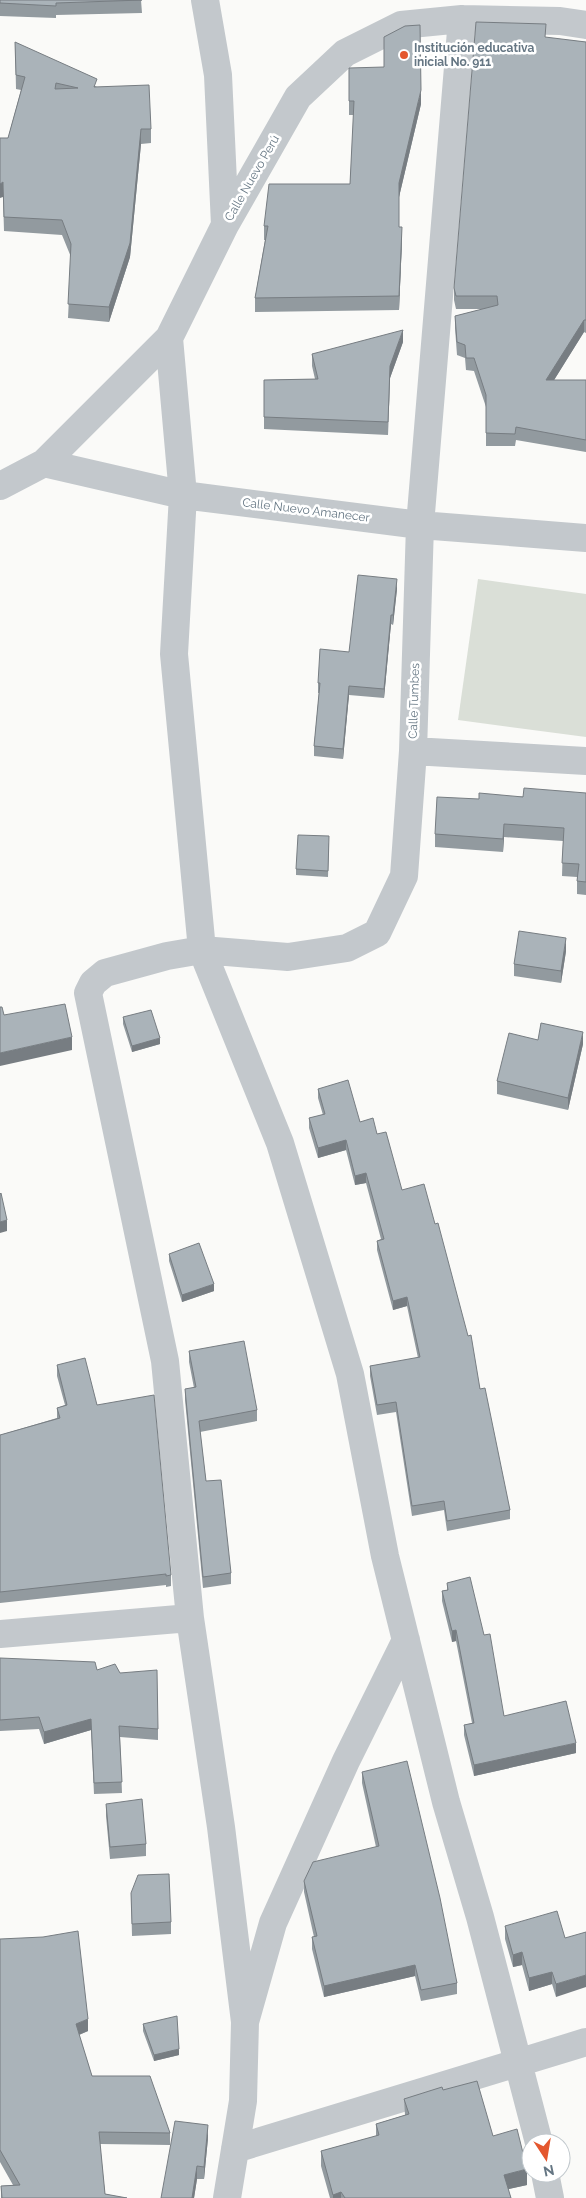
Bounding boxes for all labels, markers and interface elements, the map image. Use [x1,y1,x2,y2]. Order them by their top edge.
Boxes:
place label: Institución educativa inicial No. 911 [414,41,535,69]
marker: Institución educativa inicial No. 911 [398,49,410,61]
street label: Calle Nuevo Perú [222,133,282,223]
street label: Calle Nuevo Amanecer [242,495,371,525]
street label: Calle Tumbes [406,663,422,739]
north arrow [521,2133,571,2183]
text: N [542,2162,556,2180]

